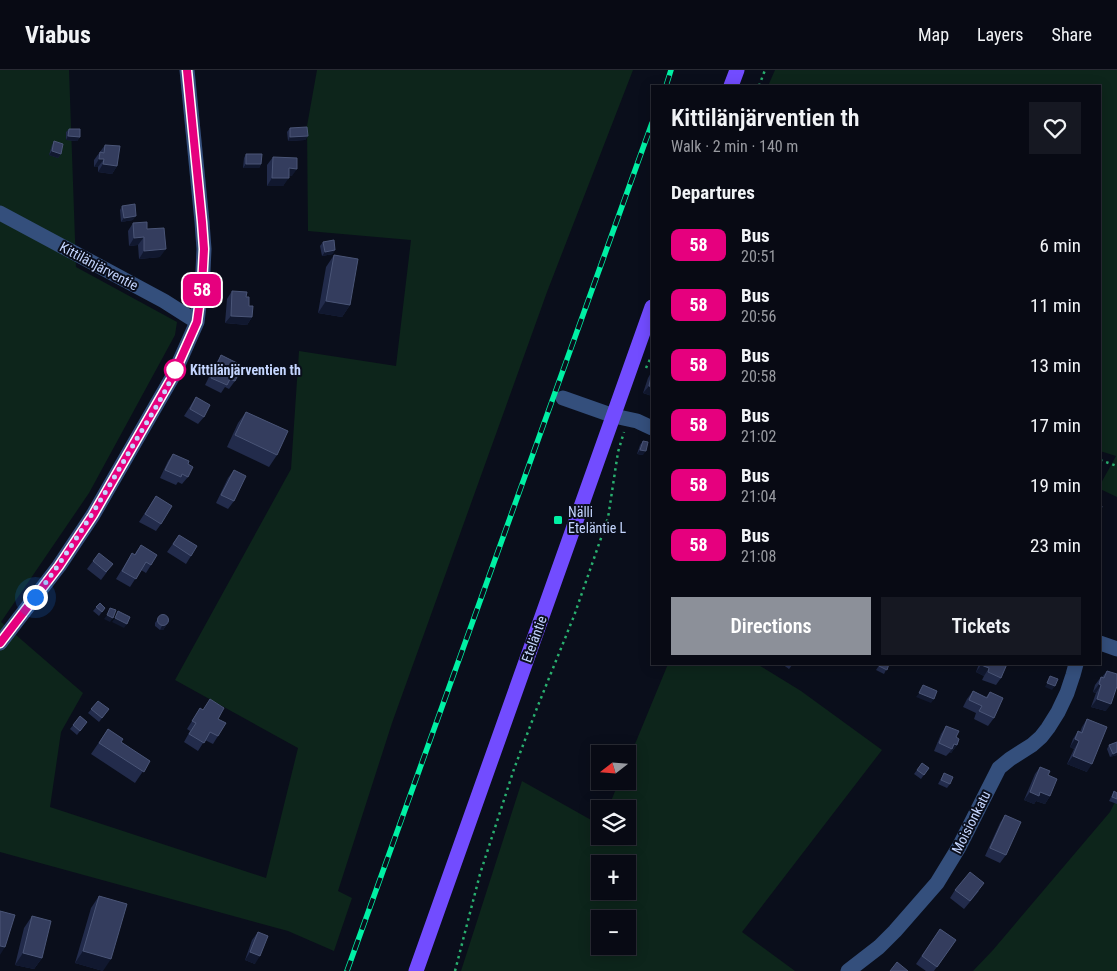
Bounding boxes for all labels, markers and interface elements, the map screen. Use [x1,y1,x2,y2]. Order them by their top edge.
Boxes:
text: Viabus [25,21,91,49]
text: Map [918,24,949,45]
text: Layers [977,24,1024,45]
text: Share [1052,24,1092,45]
button: heart [1029,102,1081,154]
text: Kittilänjärventien th [671,104,860,132]
text: Walk · 2 min · 140 m [671,137,798,156]
text: Departures [671,181,755,204]
text: Bus [741,224,770,247]
text: 58 [689,234,708,255]
text: 6 min [1039,234,1081,257]
street label: Kittilänjärventie [57,239,141,294]
text: 20:51 [741,247,776,266]
line badge: 58 [180,274,224,306]
text: 58 [193,279,211,300]
text: Bus [741,284,770,307]
text: 58 [689,294,708,315]
text: 11 min [1030,294,1081,317]
text: 20:56 [741,307,776,326]
text: Bus [741,344,770,367]
text: 58 [689,354,708,375]
text: 13 min [1030,354,1081,377]
marker: Kittilänjärventien th [164,359,186,381]
place label: Kittilänjärventien th [190,362,301,378]
text: 20:58 [741,367,776,386]
text: Bus [741,404,770,427]
text: 58 [689,414,708,435]
text: 17 min [1030,414,1081,437]
text: 21:02 [741,427,776,446]
text: Bus [741,464,770,487]
text: 58 [689,474,708,495]
text: 19 min [1030,474,1081,497]
text: 21:04 [741,487,776,506]
place label: Nälli Eteläntie L [568,504,626,536]
marker: Nälli Eteläntie L [552,514,564,526]
text: Bus [741,524,770,547]
text: 58 [689,534,708,555]
text: 23 min [1030,534,1081,557]
text: 21:08 [741,547,776,566]
your location [23,585,48,610]
button: Directions [671,597,871,655]
button: Tickets [881,597,1081,655]
street label: Eteläntie [518,613,550,664]
north arrow [591,745,636,790]
map controls [591,745,636,955]
street label: Moisionkatu [948,788,994,856]
button: layers [591,800,636,845]
button: + [591,855,636,900]
button: − [591,910,636,955]

